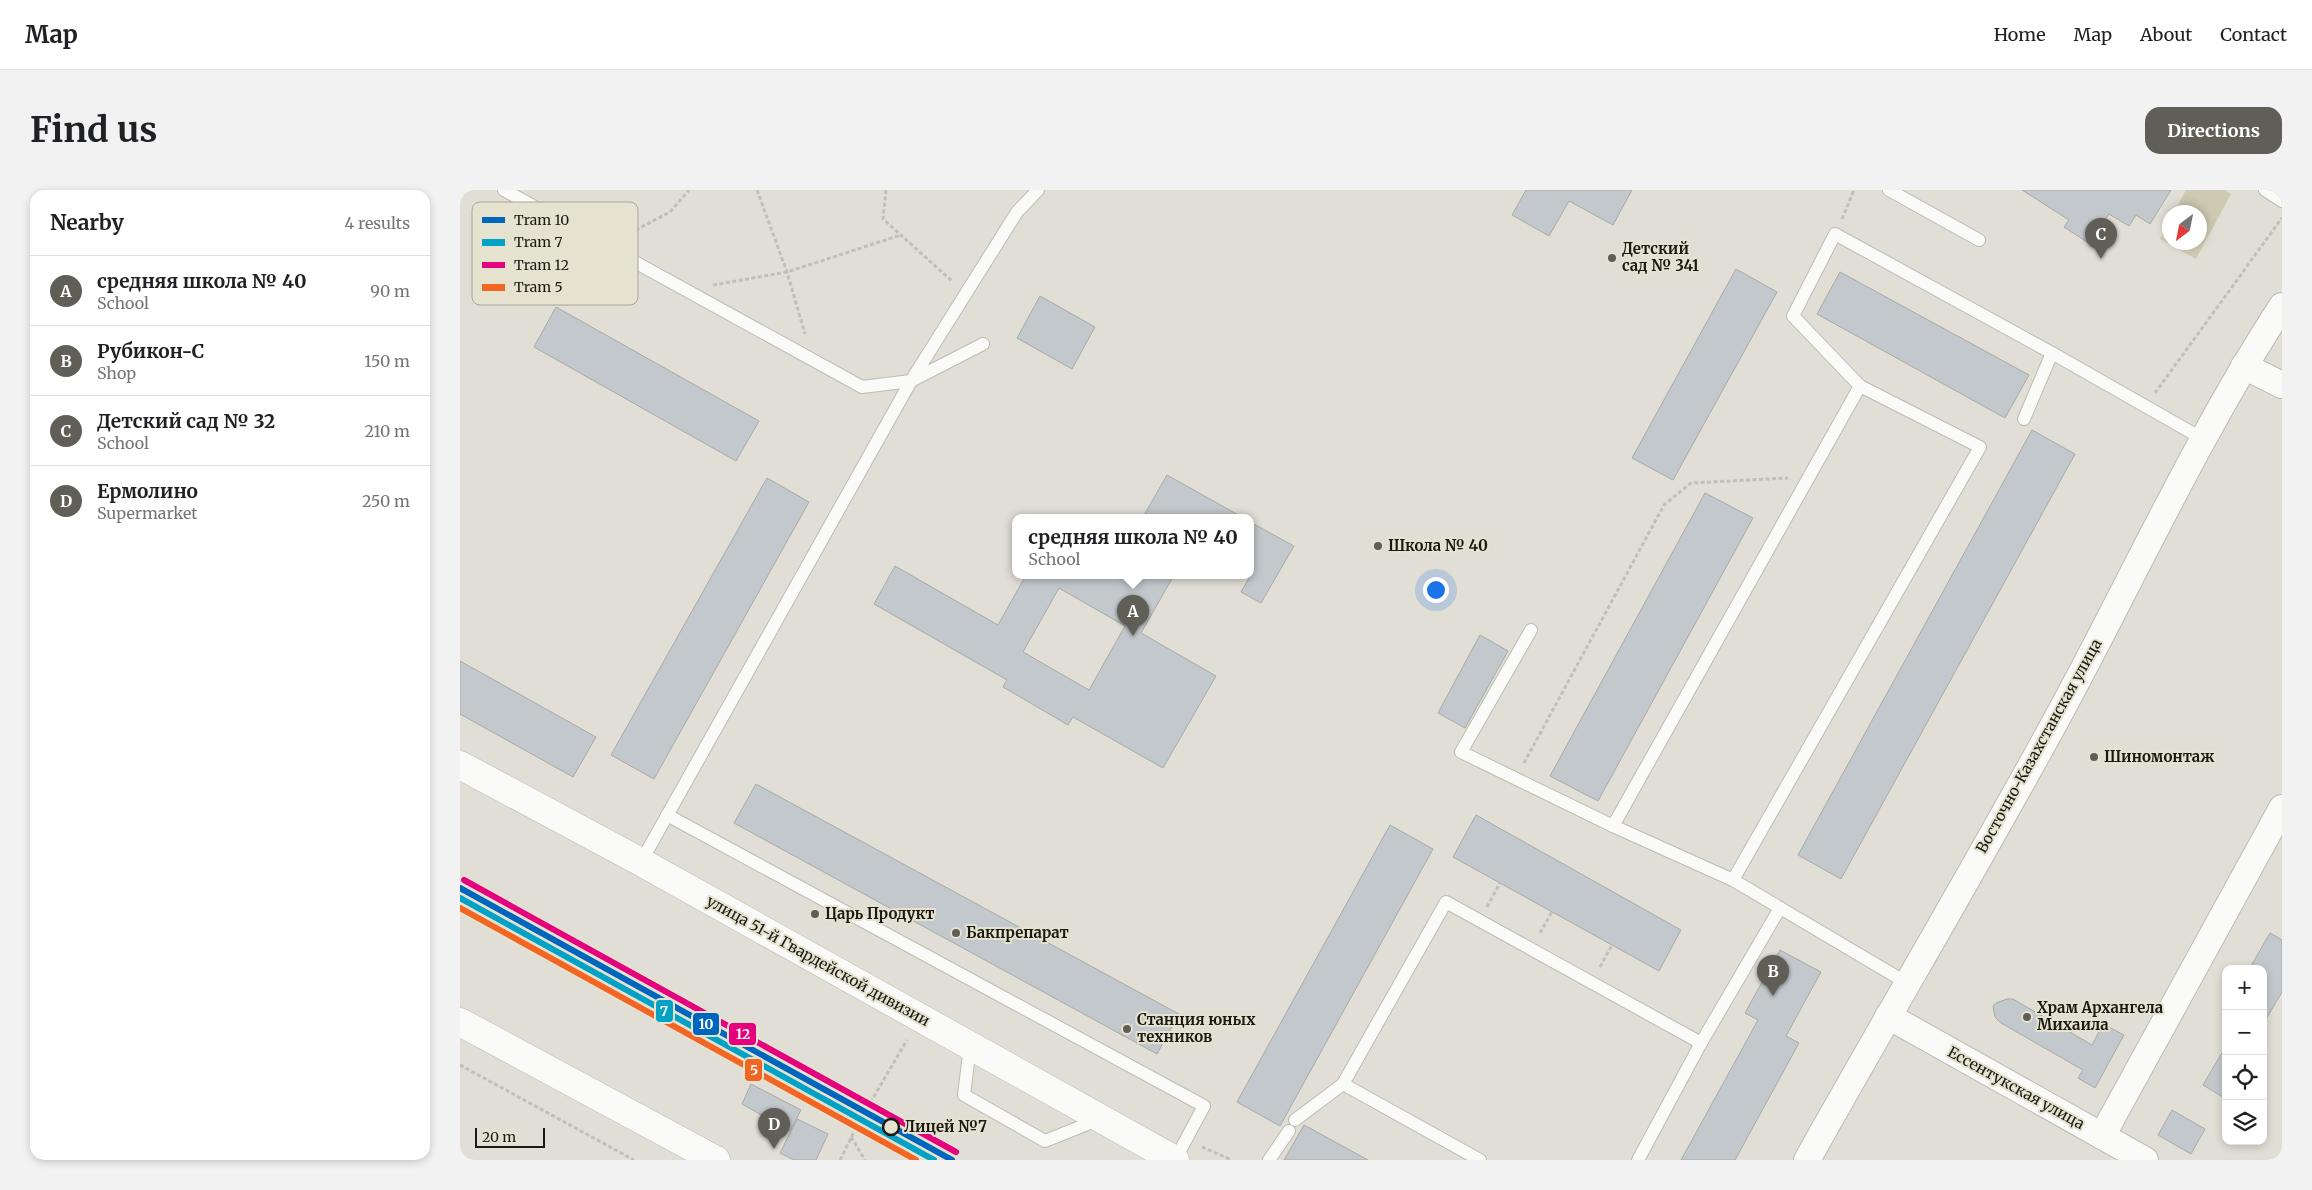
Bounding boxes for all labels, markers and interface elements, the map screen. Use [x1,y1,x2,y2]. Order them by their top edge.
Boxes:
text: Map [25,19,78,50]
text: Home [1994,23,2046,46]
text: Map [2074,23,2112,46]
text: About [2140,23,2192,46]
text: Contact [2220,23,2287,46]
button: Directions [2145,107,2282,154]
text: Find us [30,108,157,152]
legend [472,202,638,305]
north arrow [2162,205,2207,250]
text: Nearby [50,209,124,236]
text: Tram 10 [514,211,569,229]
text: 4 results [344,213,410,233]
pin: C [2085,218,2117,259]
text: Tram 7 [514,233,563,251]
place label: Детский сад № 341 [1622,239,1699,275]
marker: Детский сад № 341 [1606,252,1618,264]
text: Tram 12 [514,256,569,274]
text: средняя школа № 40 [97,269,306,293]
text: Tram 5 [514,278,563,296]
text: A [60,281,72,301]
text: 90 m [370,281,410,301]
text: School [97,293,149,313]
text: Рубикон-С [97,339,204,363]
text: B [60,351,72,371]
text: 150 m [364,351,410,371]
text: Shop [97,363,136,383]
text: Детский сад № 32 [97,409,275,433]
text: C [61,421,71,441]
text: 210 m [365,421,410,441]
text: School [97,433,149,453]
text: Ермолино [97,479,198,503]
text: D [60,491,72,511]
text: 250 m [362,491,410,511]
text: Supermarket [97,503,198,523]
popup [1012,514,1254,579]
text: средняя школа № 40 [1028,525,1238,549]
place label: Школа № 40 [1388,536,1488,555]
marker: Школа № 40 [1372,540,1384,552]
text: School [1028,549,1080,569]
your location [1423,577,1449,603]
pin: A [1117,595,1149,636]
street label: Восточно-Казахстанская улица [1972,635,2106,856]
place label: Шиномонтаж [2104,747,2215,766]
marker: Шиномонтаж [2088,751,2100,763]
street label: улица 51-й Гвардейской дивизии [703,891,933,1030]
place label: Царь Продукт [825,904,935,923]
marker: Царь Продукт [809,908,821,920]
place label: Бакпрепарат [966,923,1069,942]
marker: Бакпрепарат [950,927,962,939]
pin: B [1757,955,1789,996]
map controls [2222,965,2267,1145]
button: + [2222,965,2267,1010]
place label: Храм Архангела Михаила [2037,998,2164,1034]
line badge: 7 [655,999,674,1023]
text: 7 [660,1002,668,1020]
place label: Станция юных техников [1137,1010,1256,1046]
button: − [2222,1010,2267,1055]
marker: Храм Архангела Михаила [2021,1011,2033,1023]
line badge: 10 [692,1012,720,1036]
text: 10 [698,1015,714,1033]
line badge: 12 [728,1022,757,1046]
marker: Станция юных техников [1121,1023,1133,1035]
text: 12 [736,1025,750,1043]
street label: Ессентукская улица [1945,1042,2088,1133]
button: locate [2222,1055,2267,1100]
line badge: 5 [744,1058,763,1082]
text: 5 [750,1061,758,1079]
button: layers [2222,1100,2267,1145]
pin: D [758,1108,790,1149]
place label: Лицей №7 [904,1117,987,1136]
marker: Лицей №7 [882,1118,900,1136]
scale bar [475,1125,545,1148]
text: 20 m [482,1128,516,1146]

